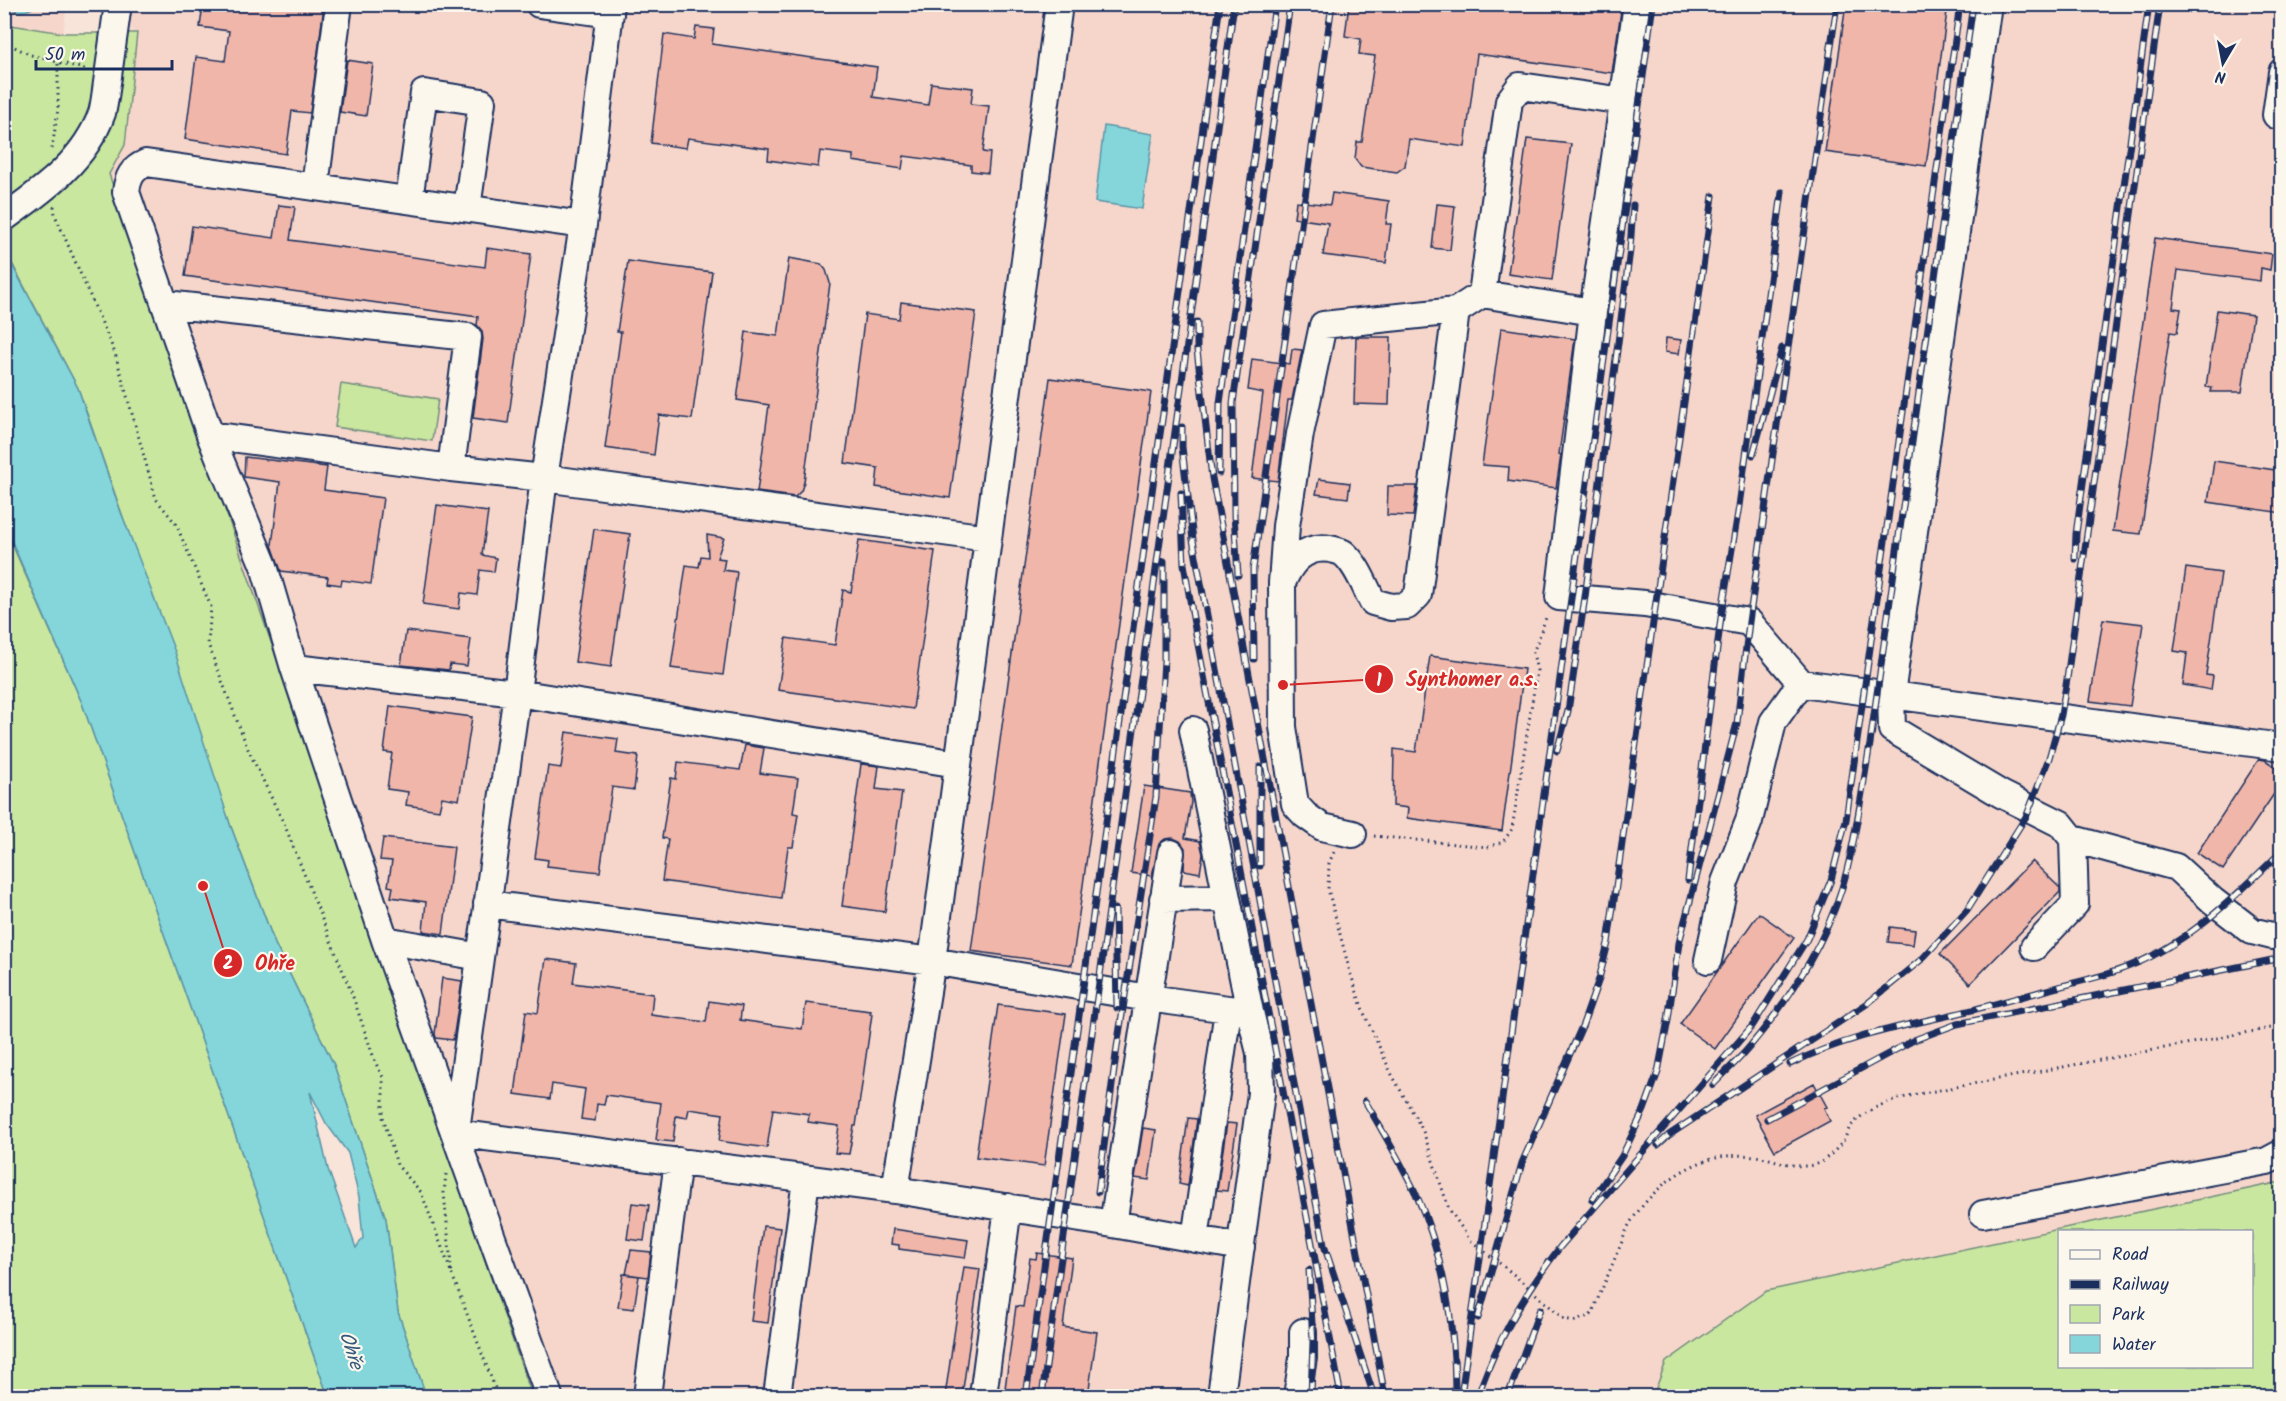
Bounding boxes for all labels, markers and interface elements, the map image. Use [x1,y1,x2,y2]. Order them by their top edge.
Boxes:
scale bar [36,33,172,71]
north arrow [2193,33,2253,93]
text: 50 m [45,41,85,70]
text: N [2214,63,2228,89]
callout: Synthomer a.s. [1364,660,1550,698]
text: Synthomer a.s. [1406,665,1538,697]
text: 1 [1376,667,1382,696]
callout: Ohře [213,944,307,982]
text: Ohře [255,949,295,981]
text: 2 [223,950,233,979]
legend [2058,1230,2253,1368]
text: Road [2112,1241,2149,1270]
text: Railway [2112,1271,2169,1300]
text: Park [2112,1301,2145,1330]
water label: Ohře [329,1327,372,1376]
text: Water [2112,1331,2157,1360]

